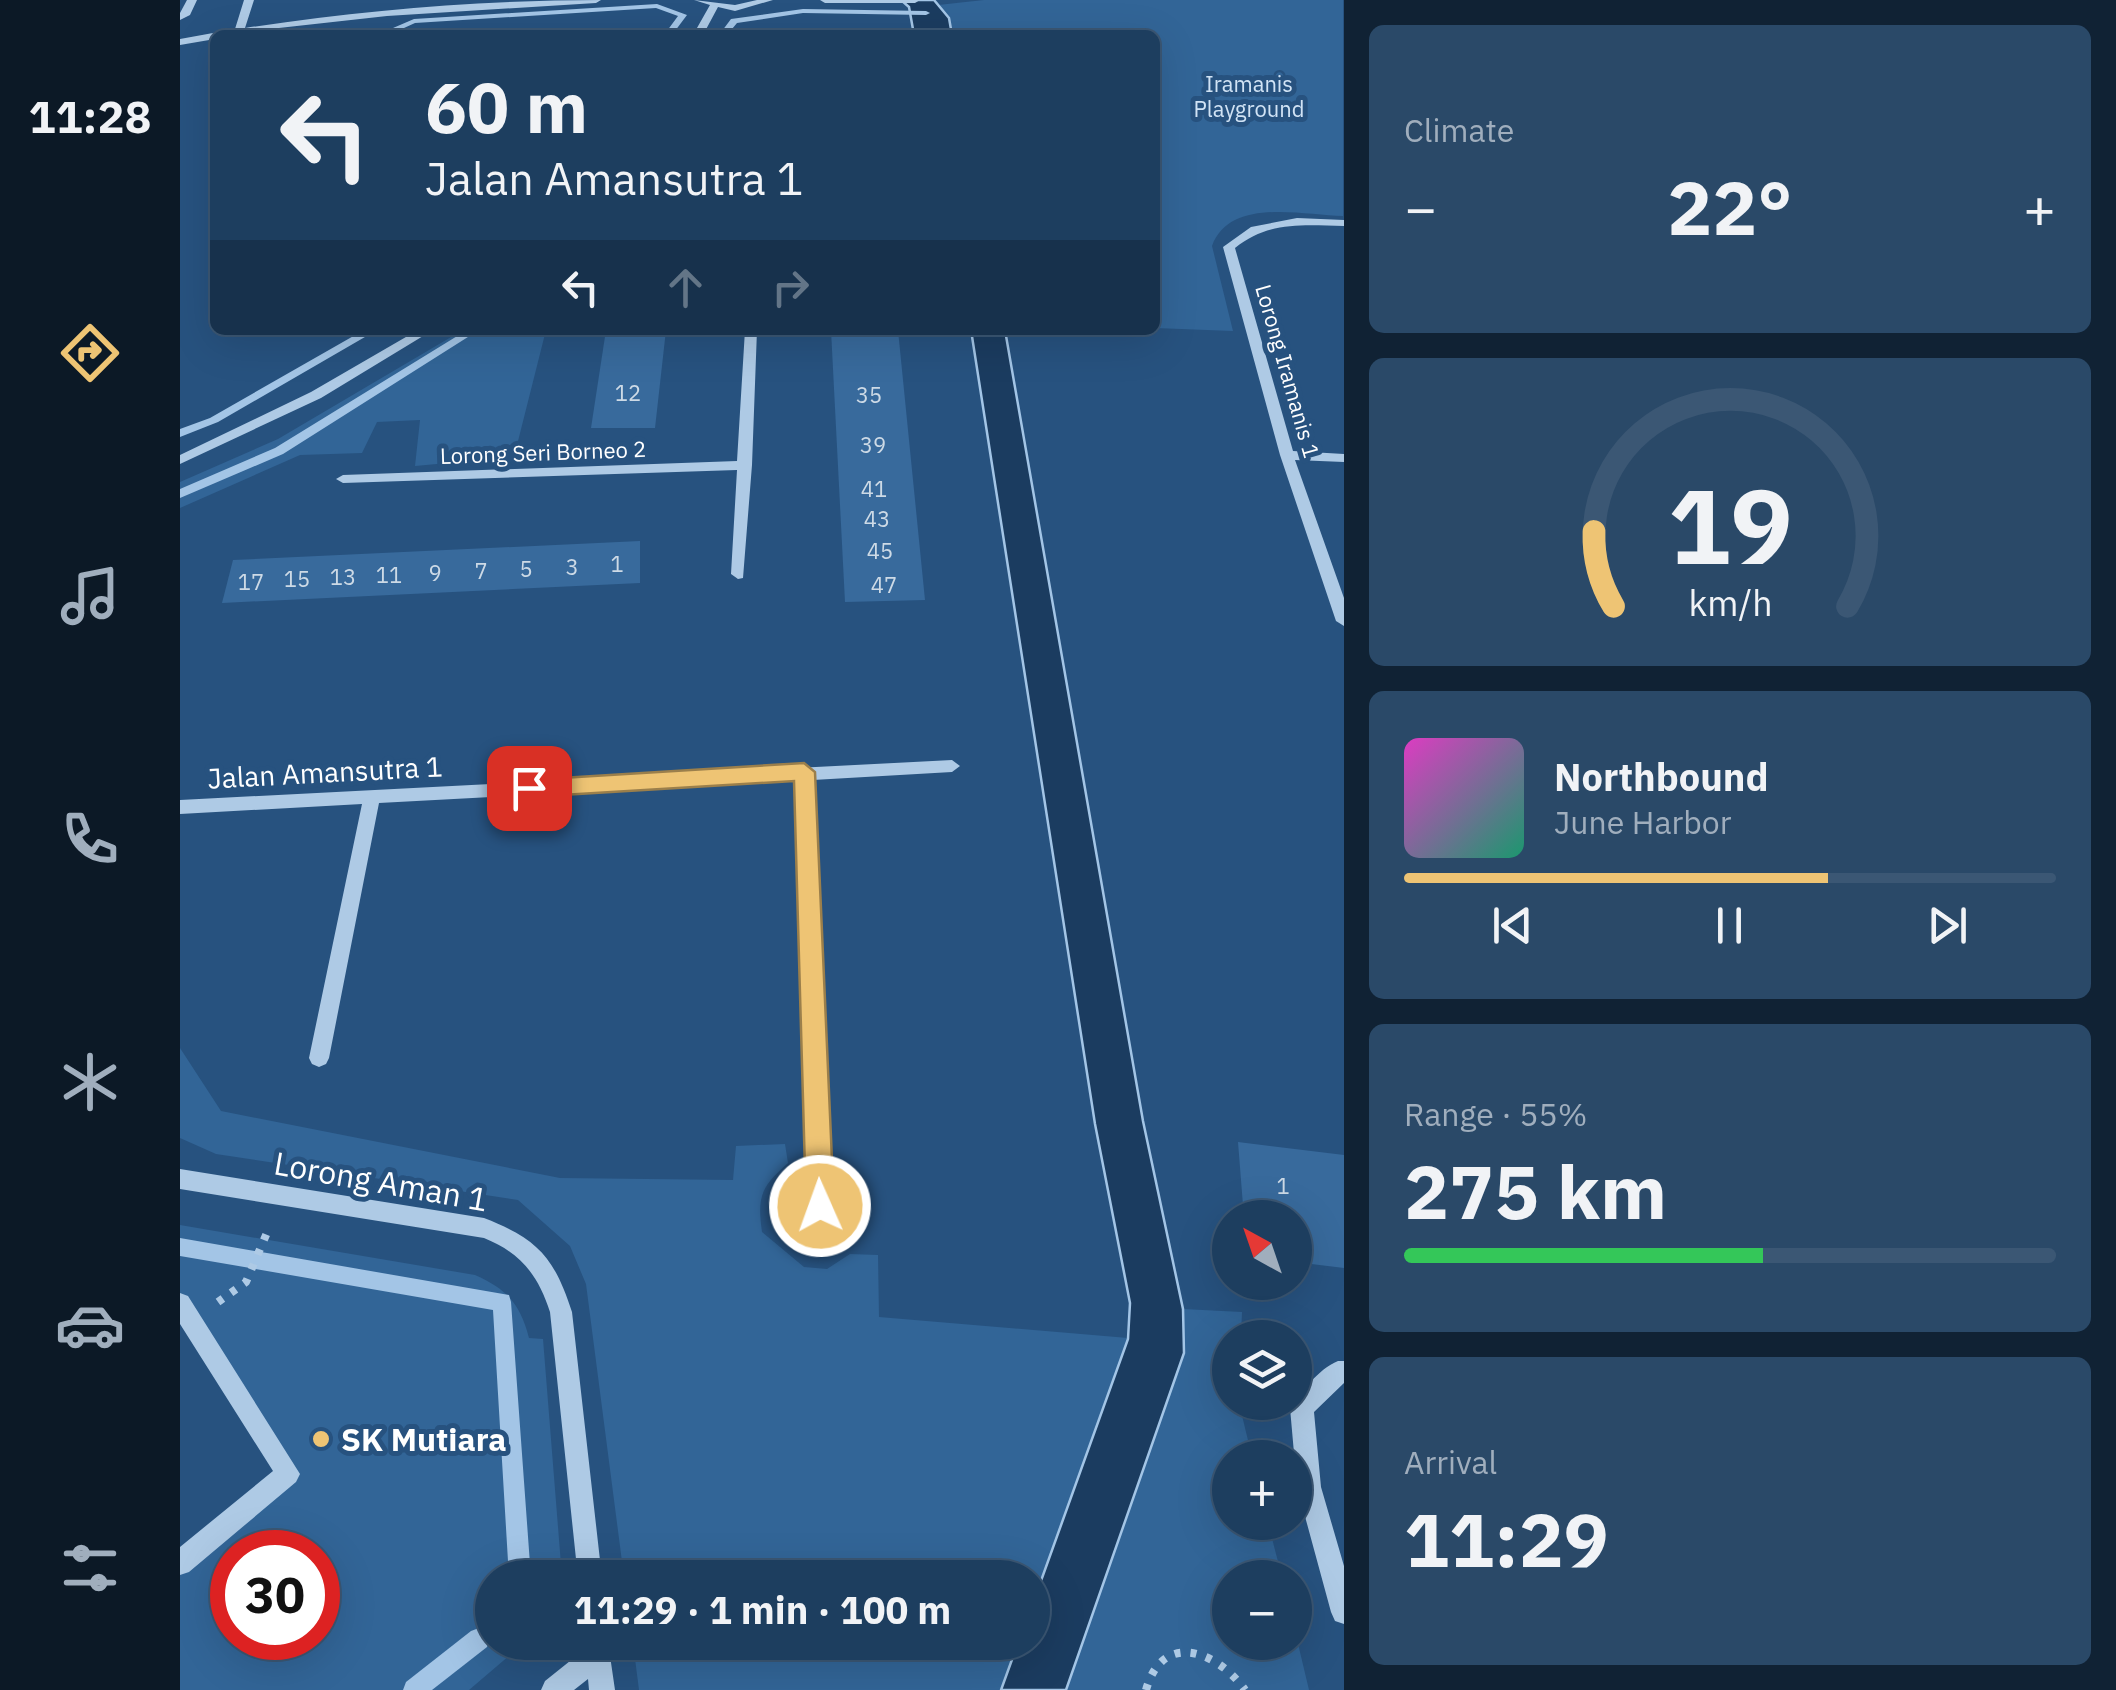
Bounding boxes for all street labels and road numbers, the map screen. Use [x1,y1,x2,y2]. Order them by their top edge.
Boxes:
street label: Lorong Iramanis 1 [1249,281,1327,461]
street label: Lorong Seri Borneo 2 [439,434,647,470]
street label: Jalan Amansutra 1 [206,747,444,797]
street label: Lorong Aman 1 [271,1142,491,1220]

